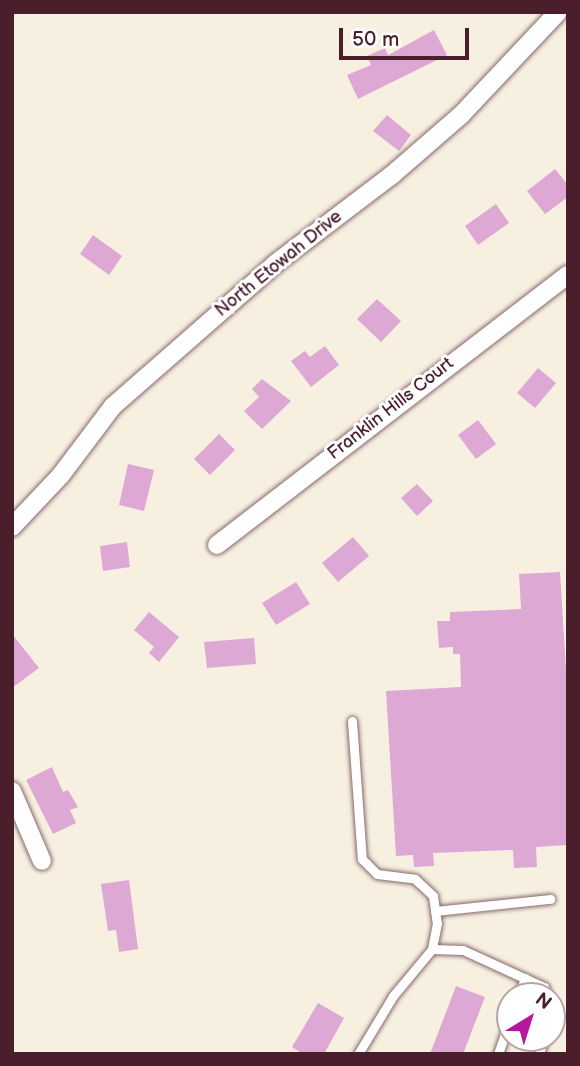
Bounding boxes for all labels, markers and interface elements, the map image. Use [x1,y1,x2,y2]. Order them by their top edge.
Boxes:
scale bar [342,14,472,58]
text: 50 m [352,27,399,52]
street label: North Etowah Drive [211,206,347,322]
street label: Franklin Hills Court [324,353,458,465]
north arrow [496,982,566,1052]
text: N [530,988,556,1015]

